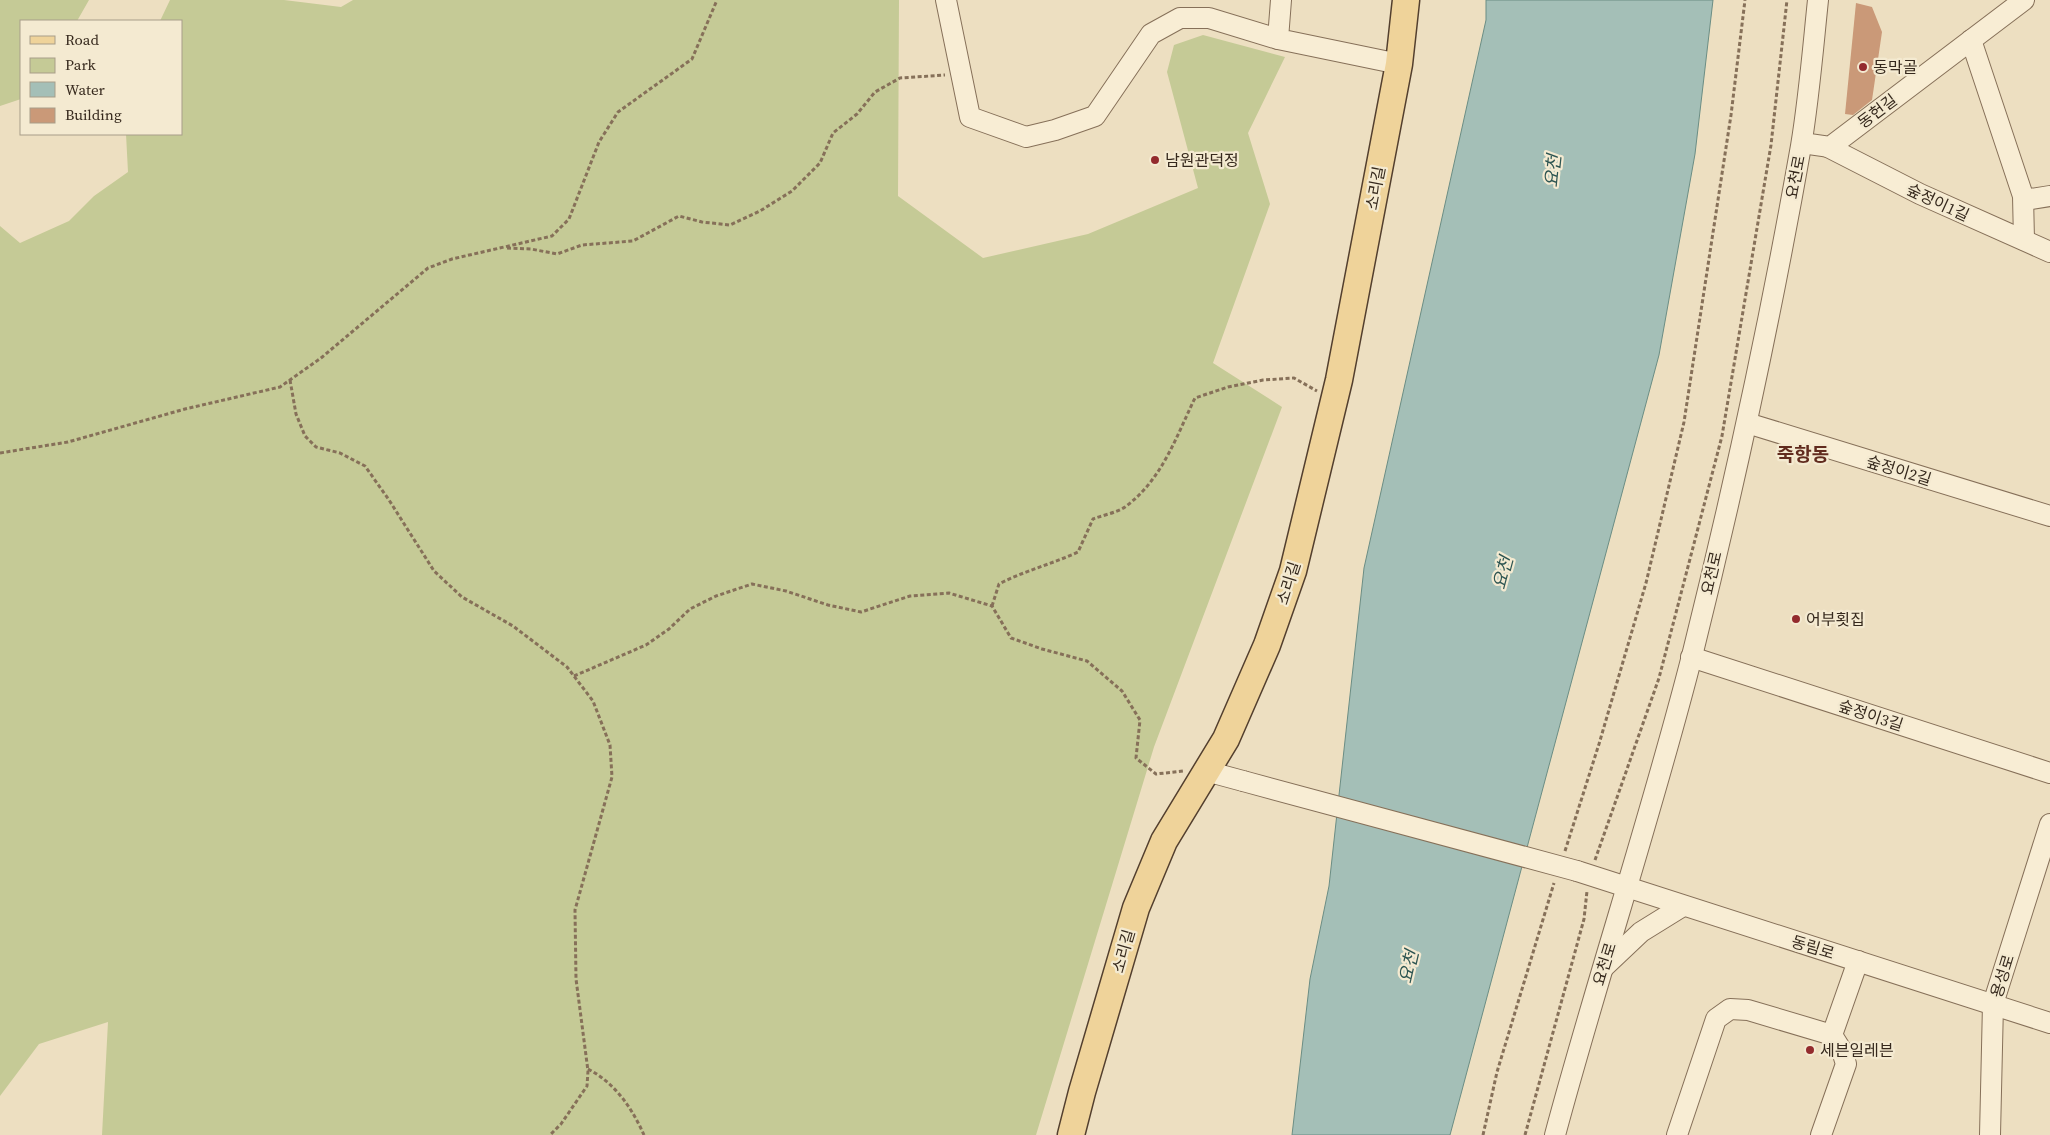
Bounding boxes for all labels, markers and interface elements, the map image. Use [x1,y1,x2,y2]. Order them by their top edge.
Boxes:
legend [20,20,182,135]
text: Road [65,29,99,50]
text: Park [65,54,97,75]
place label: 동막골 [1873,56,1917,78]
marker: 동막골 [1857,61,1869,73]
text: Water [65,79,106,100]
street label: 동헌길 [1853,89,1901,133]
text: Building [65,104,122,125]
place label: 남원관덕정 [1165,149,1239,171]
water label: 요천 [1538,151,1567,189]
street label: 요천로 [1780,153,1810,201]
marker: 남원관덕정 [1149,154,1161,166]
street label: 소리길 [1360,164,1390,212]
street label: 숲정이1길 [1903,178,1973,226]
district label: 죽항동 [1777,441,1829,467]
street label: 숲정이2길 [1864,450,1934,490]
street label: 요천로 [1695,549,1727,597]
water label: 요천 [1486,551,1520,592]
street label: 소리길 [1271,559,1305,607]
place label: 어부횟집 [1806,608,1865,630]
marker: 어부횟집 [1790,613,1802,625]
street label: 숲정이3길 [1836,694,1906,736]
street label: 소리길 [1106,927,1140,975]
street label: 동림로 [1789,930,1838,964]
street label: 요천로 [1587,939,1621,988]
water label: 요천 [1393,946,1425,986]
street label: 용성로 [1985,951,2019,1000]
place label: 세븐일레븐 [1820,1039,1894,1061]
marker: 세븐일레븐 [1804,1044,1816,1056]

